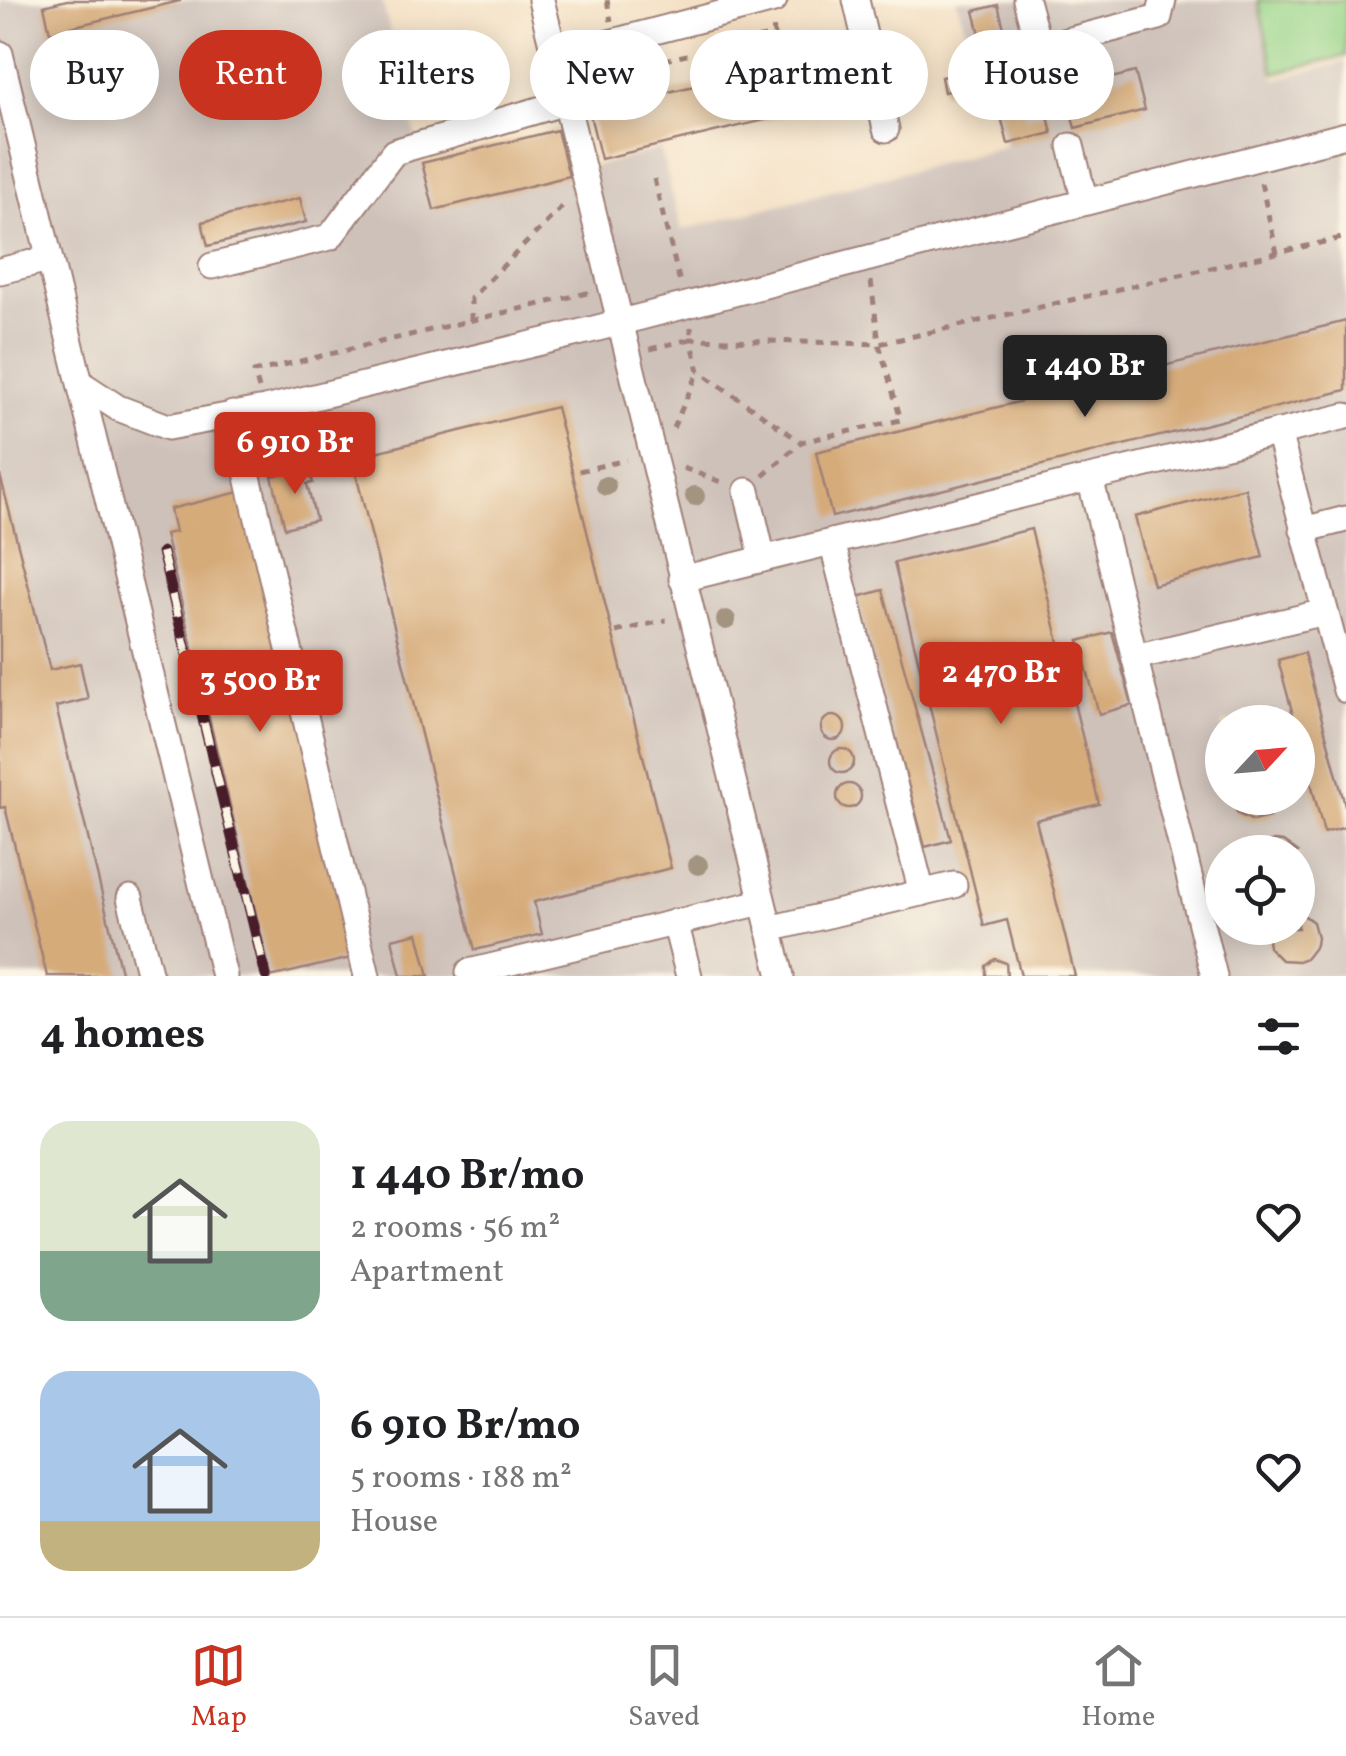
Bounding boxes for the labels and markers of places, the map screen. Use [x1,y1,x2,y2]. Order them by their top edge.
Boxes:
pin: 1 440 Br [982,335,1188,420]
pin: 6 910 Br [192,412,398,497]
pin: 2 470 Br [898,642,1104,727]
pin: 3 500 Br [157,650,363,735]

